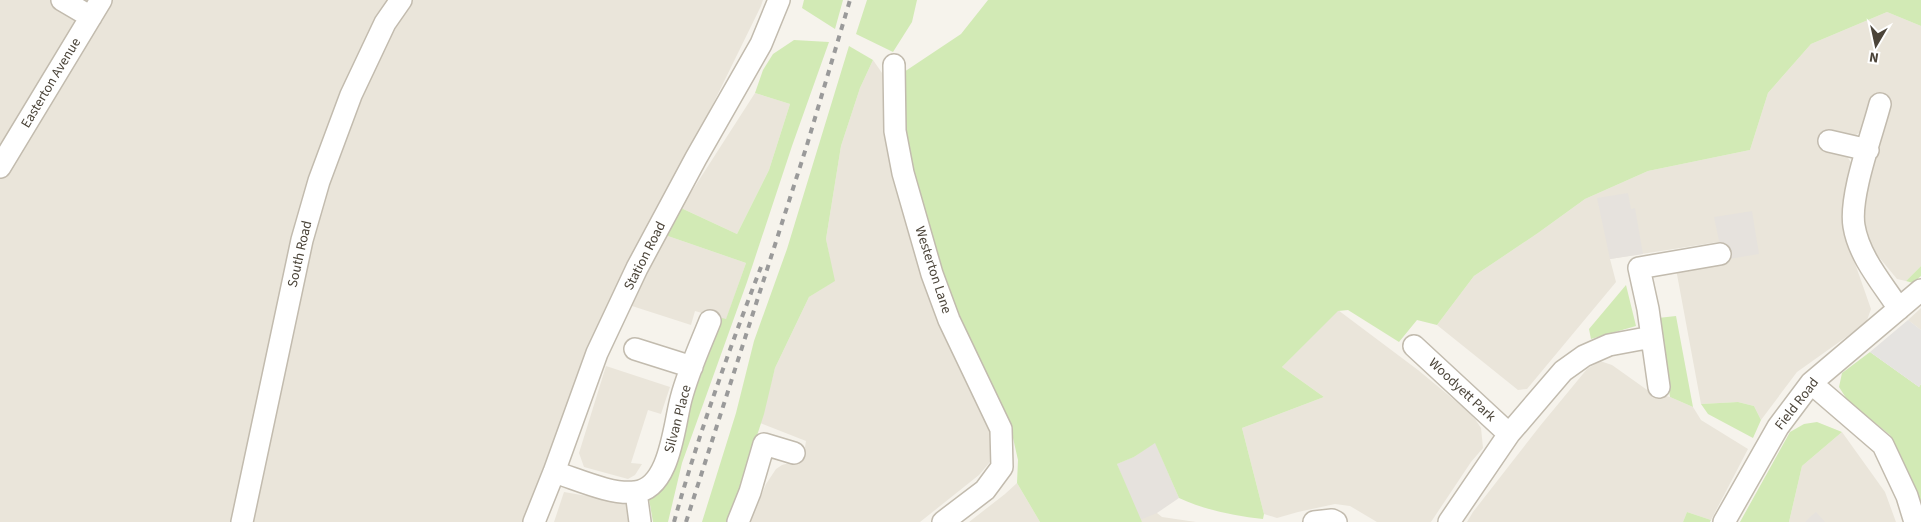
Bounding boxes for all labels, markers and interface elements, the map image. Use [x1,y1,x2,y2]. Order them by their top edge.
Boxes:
north arrow [1851,20,1901,70]
street label: Easterton Avenue [16,34,86,132]
text: N [1868,46,1880,67]
street label: Station Road [619,218,671,294]
street label: South Road [283,219,317,289]
street label: Westerton Lane [909,224,957,316]
street label: Woodyett Park [1424,354,1500,426]
street label: Field Road [1770,374,1824,434]
street label: Silvan Place [659,383,697,455]

